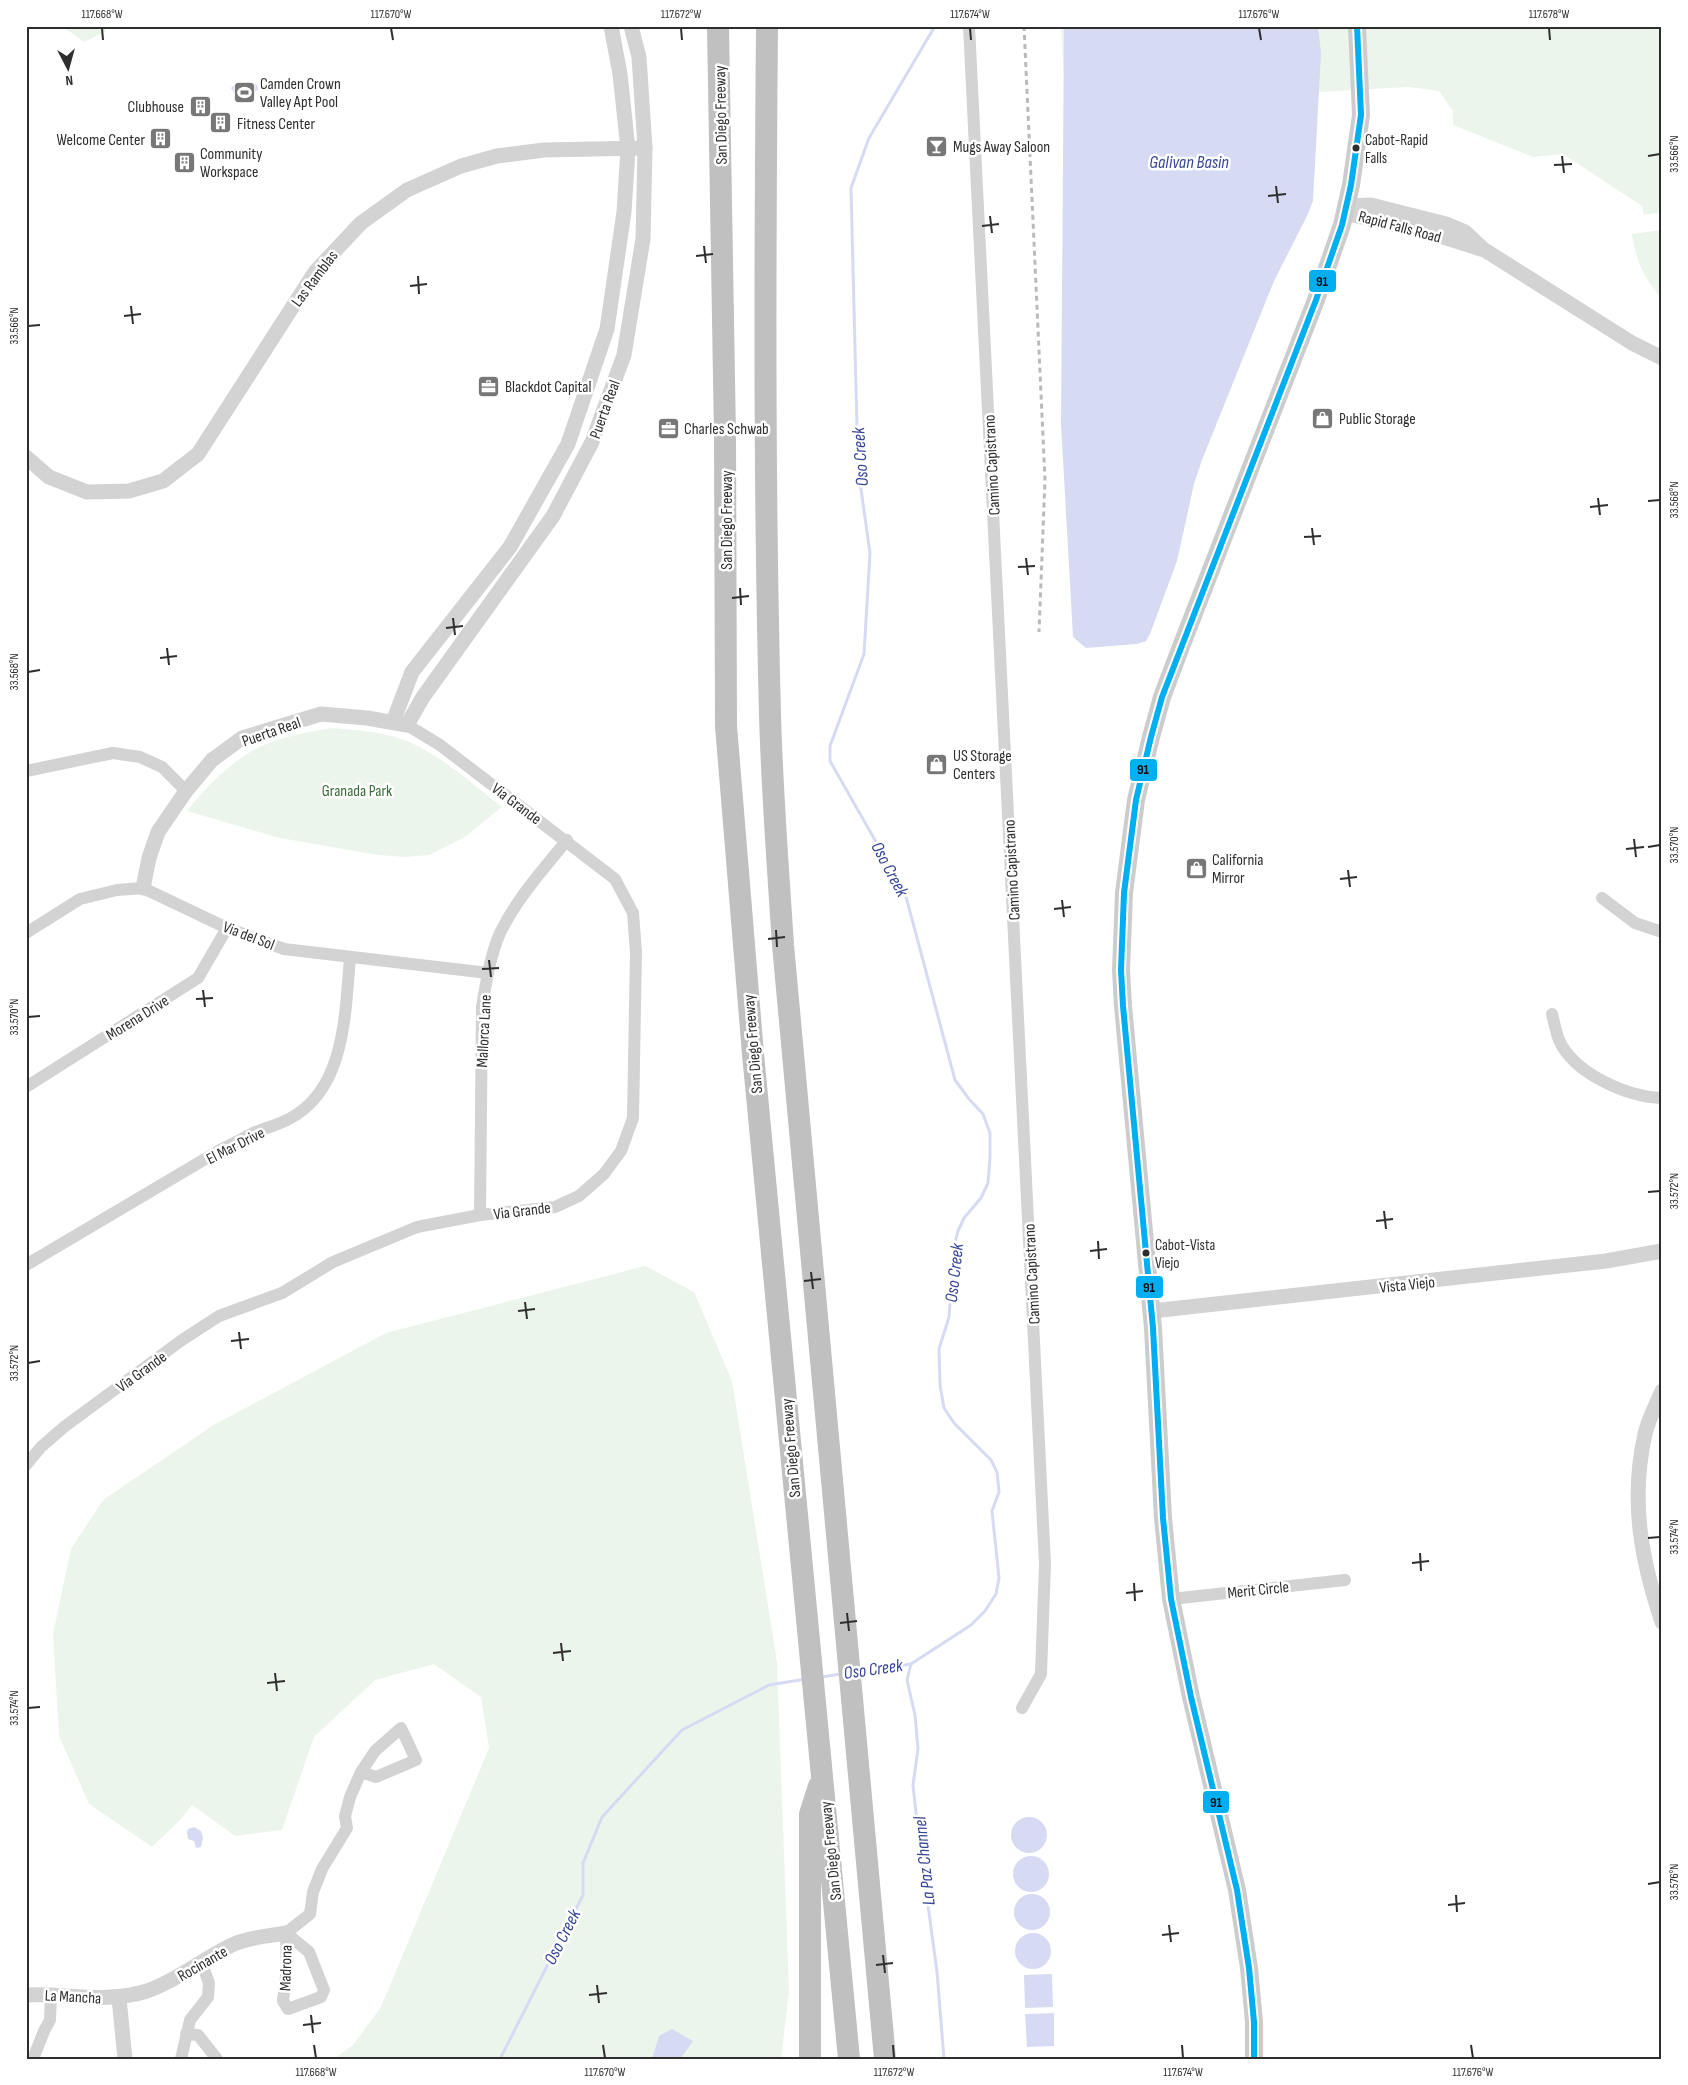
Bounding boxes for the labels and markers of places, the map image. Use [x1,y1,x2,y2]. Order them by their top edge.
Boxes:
place label: Camden Crown Valley Apt Pool [260,75,341,112]
sports icon: Camden Crown Valley Apt Pool [232,80,256,104]
building icon: Clubhouse [188,94,212,118]
place label: Clubhouse [128,98,184,117]
building icon: Fitness Center [209,111,233,135]
place label: Fitness Center [237,115,315,134]
building icon: Welcome Center [149,127,173,151]
place label: Welcome Center [56,131,145,150]
place label: Cabot-Rapid Falls [1365,131,1428,168]
bar icon: Mugs Away Saloon [925,134,949,158]
place label: Mugs Away Saloon [953,138,1050,157]
marker: Cabot-Rapid Falls [1351,143,1361,153]
place label: Community Workspace [200,145,262,182]
building icon: Community Workspace [172,150,196,174]
office icon: Blackdot Capital [477,374,501,398]
place label: Blackdot Capital [505,378,591,397]
shop icon: Public Storage [1311,406,1335,430]
place label: Public Storage [1339,410,1416,429]
office icon: Charles Schwab [656,416,680,440]
place label: Charles Schwab [684,420,769,439]
place label: US Storage Centers [953,747,1012,784]
shop icon: US Storage Centers [925,752,949,776]
place label: California Mirror [1212,851,1263,888]
shop icon: California Mirror [1184,856,1208,880]
place label: Cabot-Vista Viejo [1155,1236,1215,1273]
marker: Cabot-Vista Viejo [1141,1248,1151,1258]

